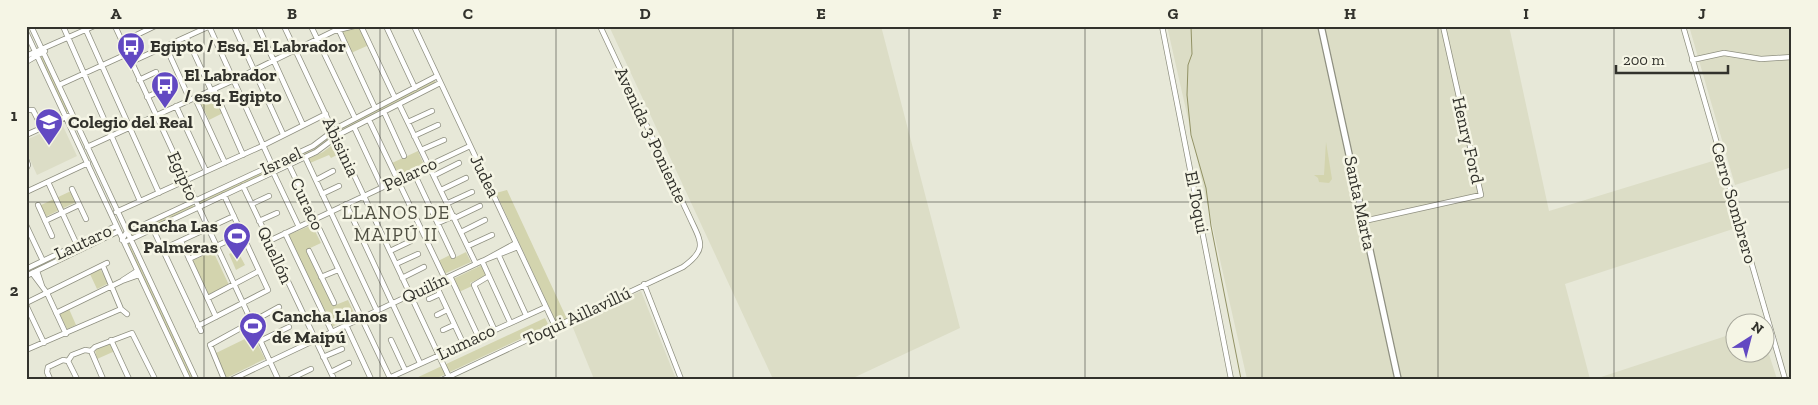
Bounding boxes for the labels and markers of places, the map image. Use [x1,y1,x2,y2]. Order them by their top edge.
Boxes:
bus stop icon: Egipto / Esq. El Labrador [116,31,146,70]
place label: Egipto / Esq. El Labrador [150,35,346,57]
place label: El Labrador / esq. Egipto [184,64,282,107]
bus stop icon: El Labrador / esq. Egipto [150,70,180,109]
school or university icon: Colegio del Real [34,107,64,146]
place label: Colegio del Real [68,111,193,133]
place label: Cancha Las Palmeras [128,215,218,258]
sports icon: Cancha Las Palmeras [222,221,252,260]
place label: Cancha Llanos de Maipú [272,305,387,348]
sports icon: Cancha Llanos de Maipú [238,311,268,350]

